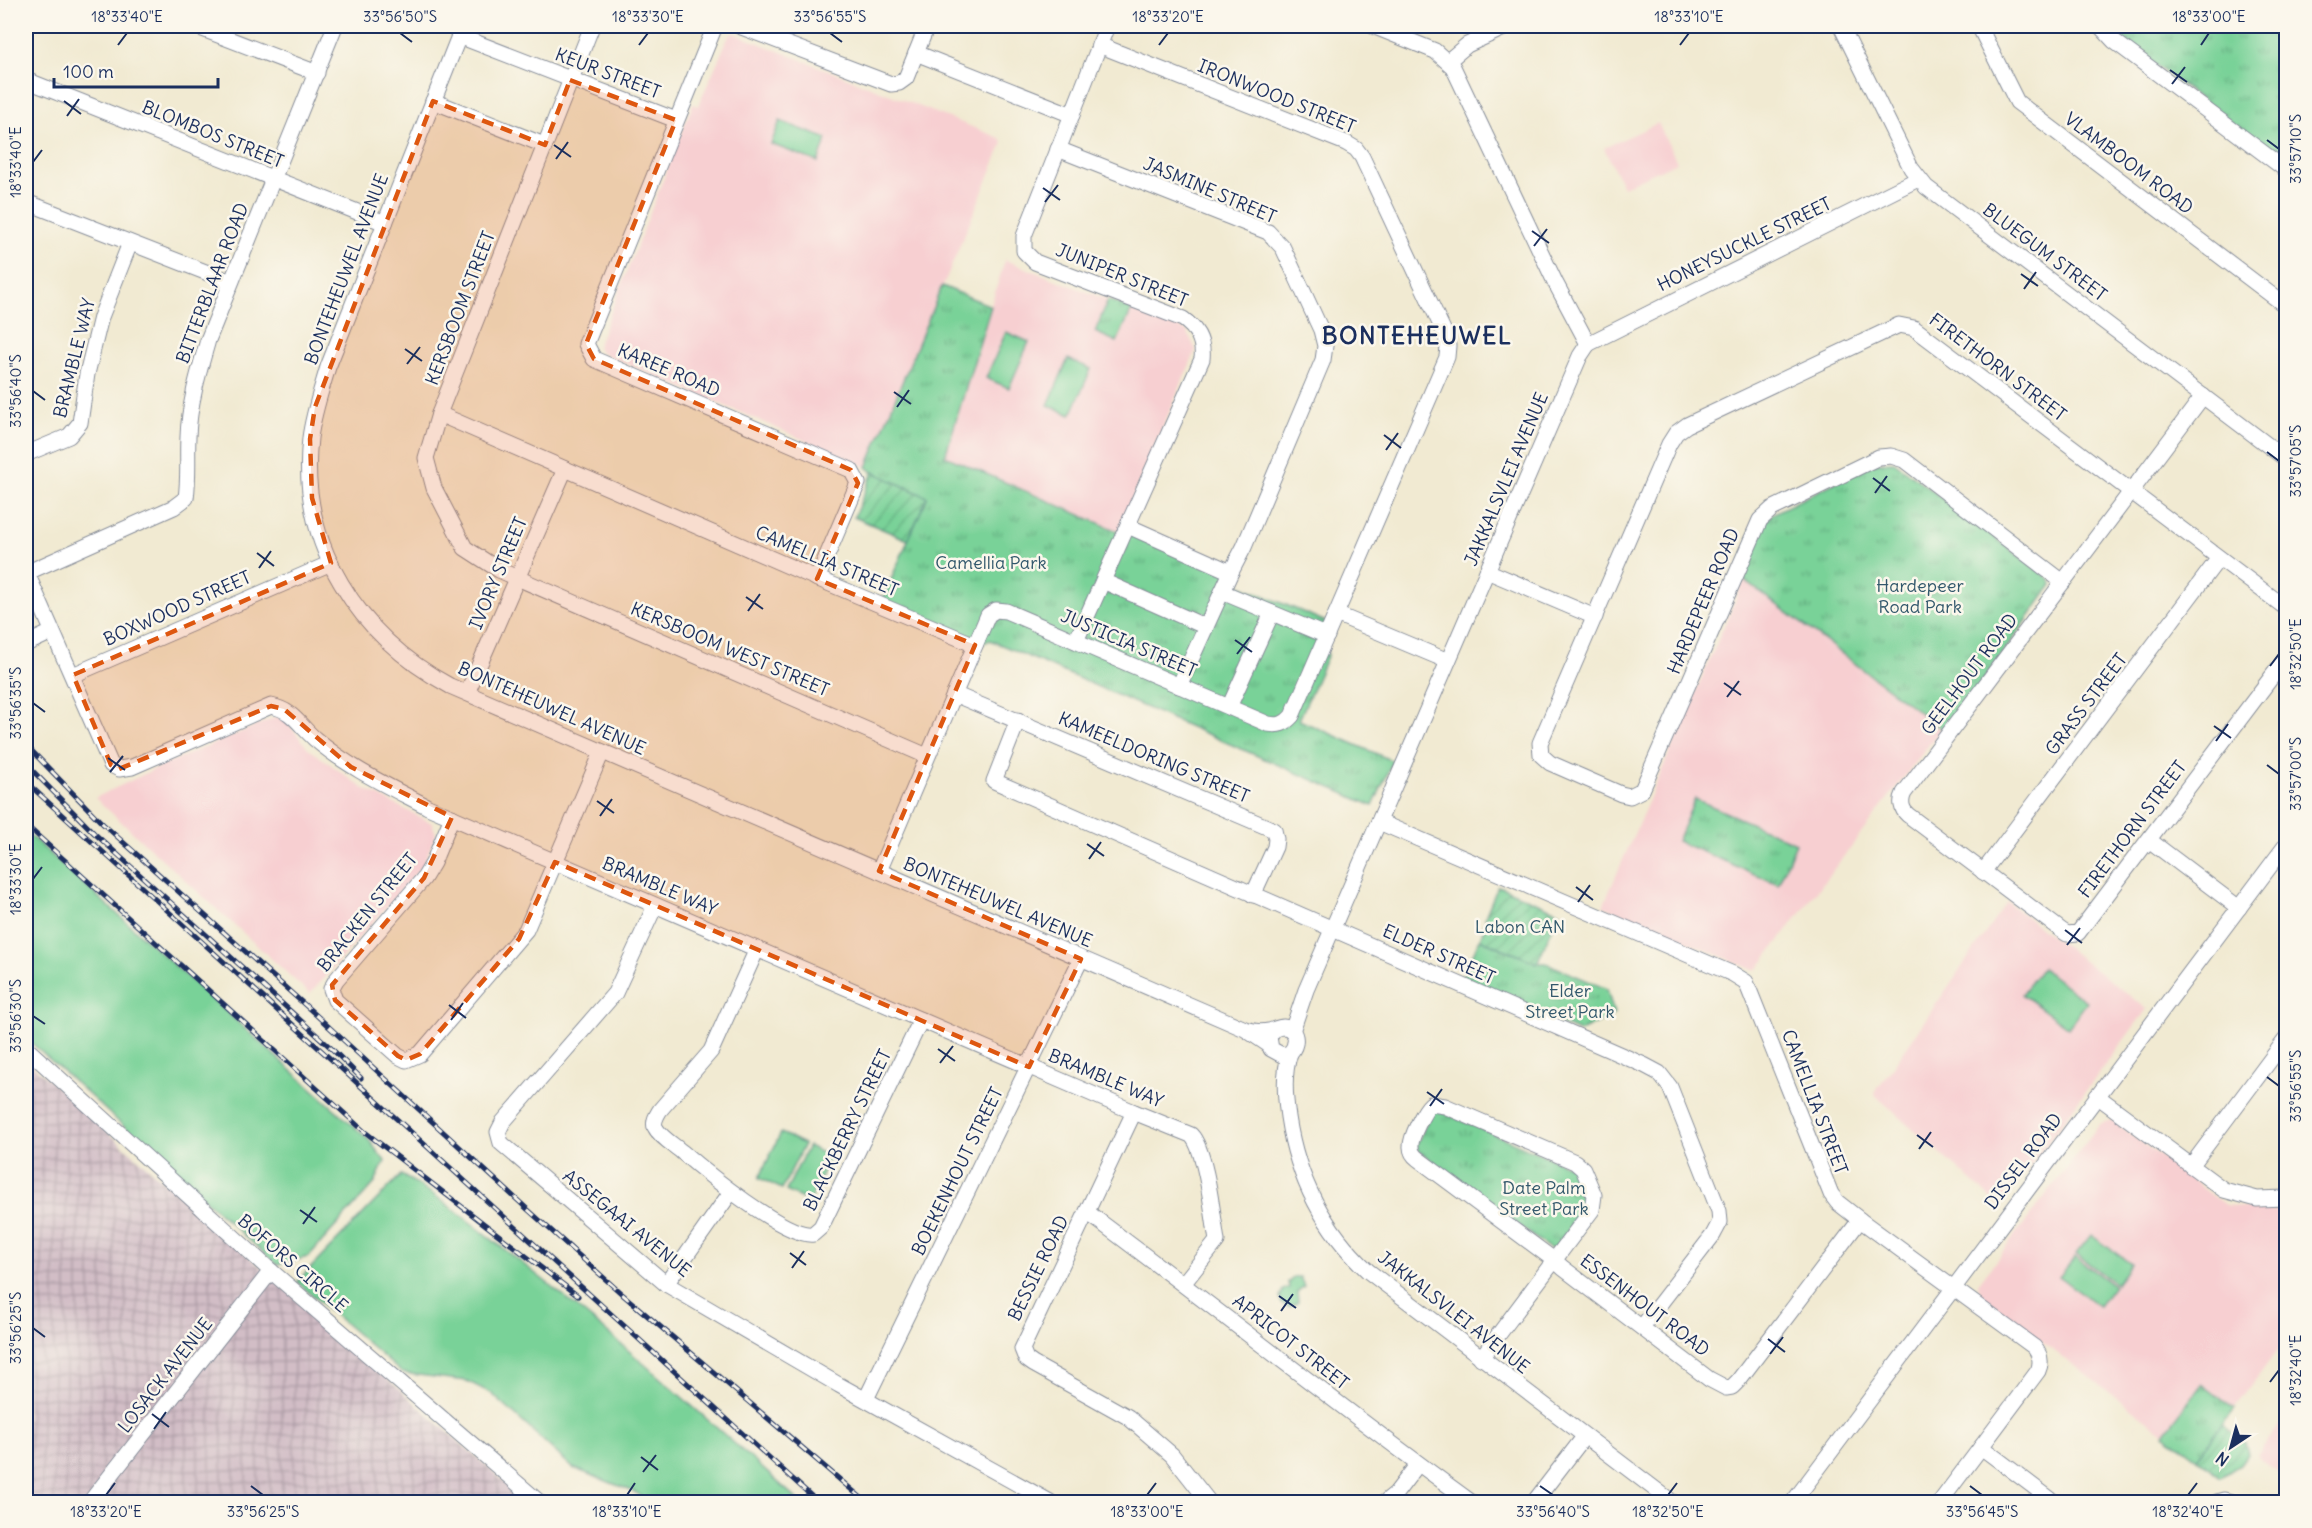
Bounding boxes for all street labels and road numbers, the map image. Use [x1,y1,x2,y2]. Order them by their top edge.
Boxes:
street label: KEUR STREET [552,42,664,104]
street label: IRONWOOD STREET [1195,54,1359,138]
street label: BLOMBOS STREET [139,95,287,173]
street label: VLAMBOOM ROAD [2060,107,2198,219]
street label: JASMINE STREET [1140,152,1280,228]
street label: BONTEHEUWEL AVENUE [299,170,393,368]
street label: HONEYSUCKLE STREET [1653,192,1835,296]
street label: BLUEGUM STREET [1978,198,2112,306]
street label: BITTERBLAAR ROAD [171,199,253,367]
street label: KERSBOOM STREET [420,228,500,388]
street label: JUNIPER STREET [1053,238,1191,312]
street label: BRAMBLE WAY [48,296,100,420]
street label: FIRETHORN STREET [1925,308,2071,426]
street label: KAREE ROAD [614,338,724,402]
street label: JAKKALSVLEI AVENUE [1459,389,1553,569]
street label: IVORY STREET [464,513,532,633]
street label: CAMELLIA STREET [752,520,902,602]
street label: HARDEPEER ROAD [1662,524,1744,678]
street label: BOXWOOD STREET [100,565,254,651]
street label: KERSBOOM WEST STREET [627,597,833,701]
street label: JUSTICIA STREET [1058,604,1200,682]
street label: GEELHOUT ROAD [1916,609,2022,739]
street label: GRASS STREET [2040,648,2132,760]
street label: BONTEHEUWEL AVENUE [455,656,649,760]
street label: KAMEELDORING STREET [1055,706,1253,808]
street label: FIRETHORN STREET [2073,756,2191,902]
street label: BRACKEN STREET [312,848,422,976]
street label: BRAMBLE WAY [599,851,721,921]
street label: BONTEHEUWEL AVENUE [900,852,1096,952]
street label: ELDER STREET [1379,919,1499,989]
street label: CAMELLIA STREET [1777,1026,1853,1178]
street label: BRAMBLE WAY [1045,1043,1167,1113]
street label: BLACKBERRY STREET [798,1045,896,1215]
street label: BOEKENHOUT STREET [906,1083,1008,1259]
street label: DISSEL ROAD [1979,1108,2067,1214]
street label: ASSEGAAI AVENUE [558,1164,696,1282]
street label: BOFORS CIRCLE [233,1209,353,1317]
street label: BESSIE ROAD [1003,1211,1073,1325]
street label: JAKKALSVLEI AVENUE [1373,1246,1535,1378]
street label: ESSENHOUT ROAD [1576,1249,1714,1361]
street label: APRICOT STREET [1228,1289,1354,1395]
street label: LOSACK AVENUE [113,1313,217,1437]

